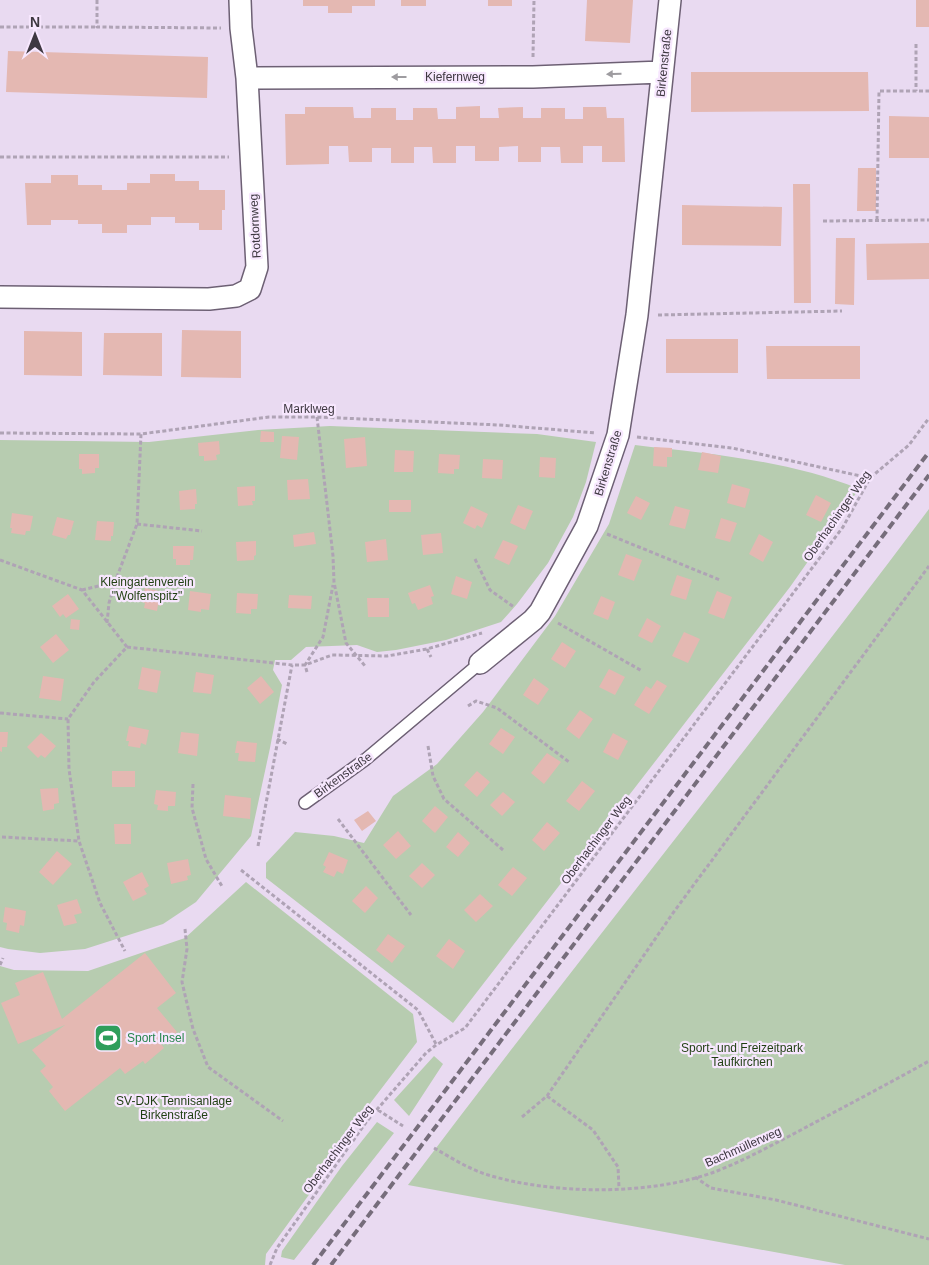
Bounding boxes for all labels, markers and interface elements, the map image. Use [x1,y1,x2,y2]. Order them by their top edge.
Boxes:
north arrow [10,10,60,60]
text: N [30,14,40,30]
street label: Birkenstraße [653,28,675,98]
street label: Kiefernweg [425,70,485,84]
one-way arrow [605,70,621,78]
one-way arrow [390,73,406,81]
street label: Rotdornweg [246,193,264,259]
street label: Marklweg [283,402,335,416]
street label: Birkenstraße [591,428,625,498]
street label: Oberhachinger Weg [801,468,873,564]
park label: Kleingartenverein "Wolfenspitz" [100,575,194,603]
street label: Birkenstraße [311,749,375,801]
street label: Oberhachinger Weg [558,793,634,887]
sports icon: Sport Insel [93,1023,123,1053]
place label: Sport Insel [127,1031,184,1045]
park label: Sport- und Freizeitpark Taufkirchen [681,1041,804,1069]
park label: SV-DJK Tennisanlage Birkenstraße [116,1094,232,1122]
street label: Oberhachinger Weg [300,1102,376,1196]
street label: Bachmüllerweg [703,1124,783,1170]

